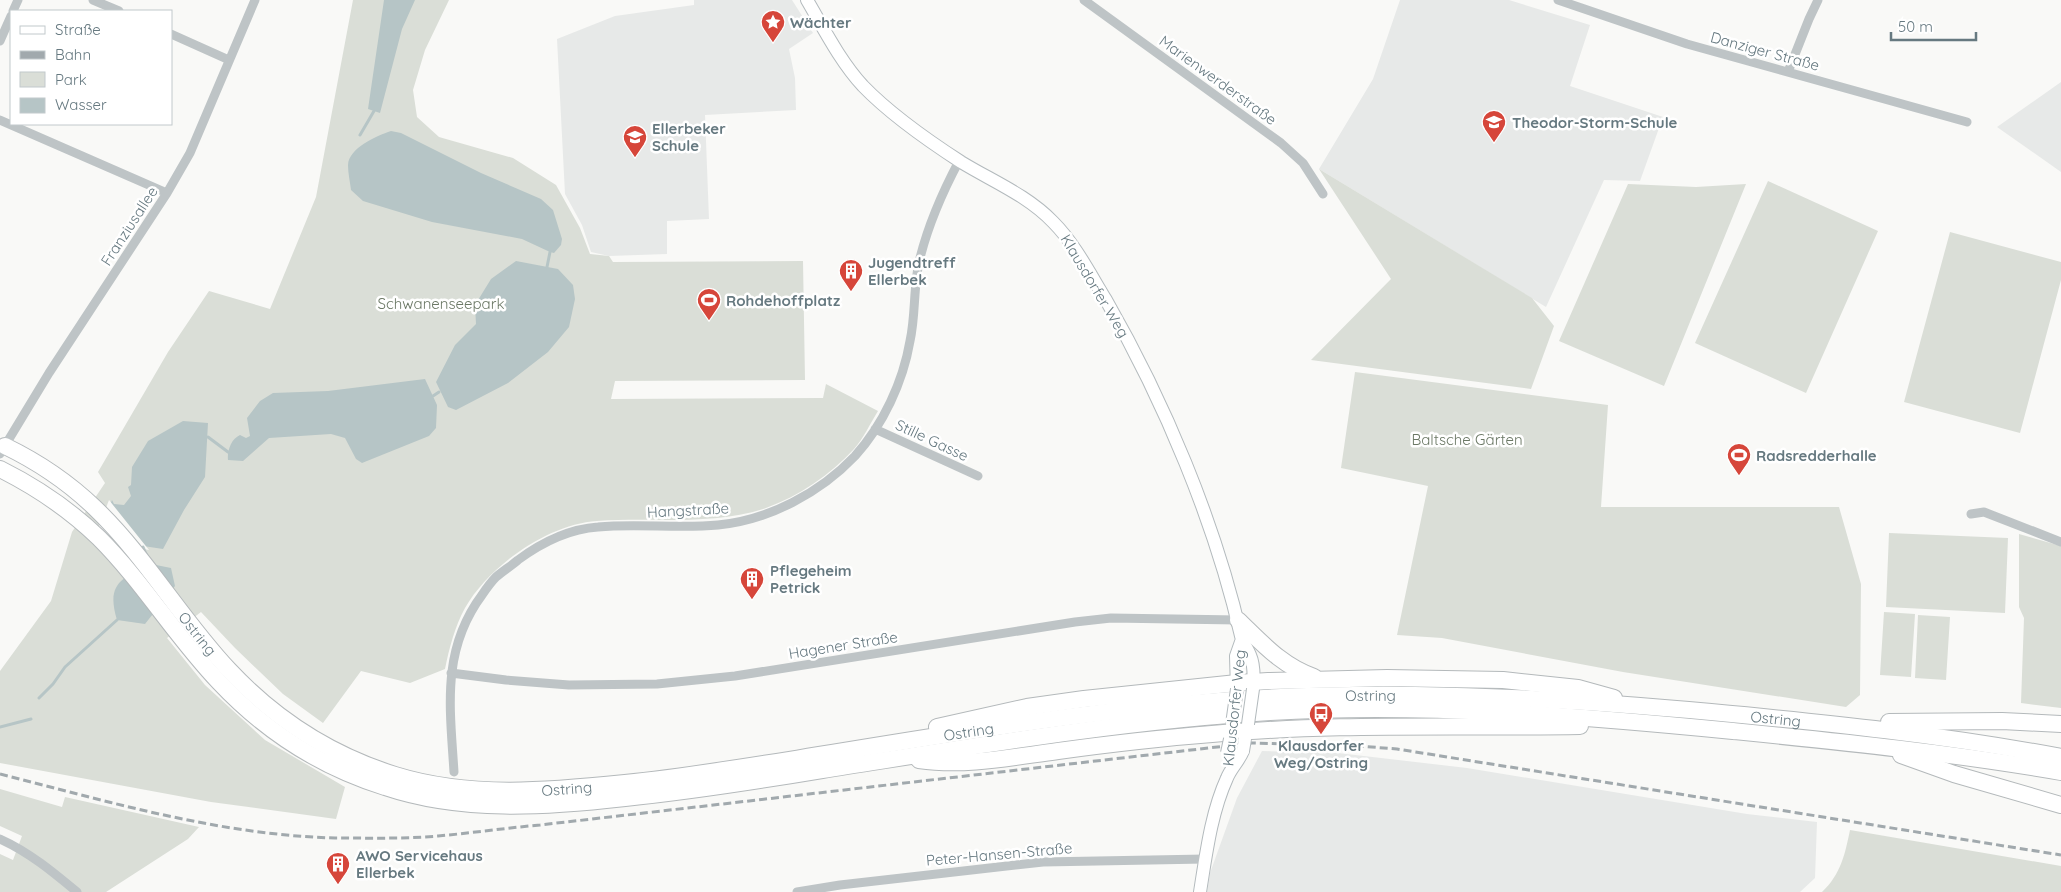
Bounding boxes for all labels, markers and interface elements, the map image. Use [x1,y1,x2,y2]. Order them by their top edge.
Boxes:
place icon: Wächter [760,9,786,43]
legend [10,10,172,125]
scale bar [1891,10,1976,42]
place label: Wächter [790,13,852,32]
text: 50 m [1898,17,1933,36]
text: Straße [55,20,101,39]
street label: Danziger Straße [1708,27,1822,75]
street label: Marienwerderstraße [1156,31,1280,129]
text: Bahn [55,45,91,64]
text: Park [55,70,87,89]
text: Wasser [55,95,107,114]
school or university icon: Theodor-Storm-Schule [1481,109,1507,143]
place label: Theodor-Storm-Schule [1512,113,1678,132]
place label: Ellerbeker Schule [652,119,726,155]
school or university icon: Ellerbeker Schule [622,124,648,158]
street label: Franziusallee [96,183,162,269]
street label: Klausdorfer Weg [1057,231,1133,341]
place label: Jugendtreff Ellerbek [868,253,957,289]
building icon: Jugendtreff Ellerbek [838,258,864,292]
sports icon: Rohdehoffplatz [696,287,722,321]
place label: Rohdehoffplatz [726,291,840,310]
park label: Schwanenseepark [378,294,504,313]
street label: Stille Gasse [892,415,972,465]
park label: Baltsche Gärten [1411,430,1523,449]
sports icon: Radsredderhalle [1726,442,1752,476]
place label: Radsredderhalle [1756,446,1877,465]
street label: Hangstraße [646,498,730,522]
place label: Pflegeheim Petrick [770,561,852,597]
building icon: Pflegeheim Petrick [739,566,765,600]
street label: Ostring [175,608,221,659]
street label: Hagener Straße [787,627,899,663]
street label: Klausdorfer Weg [1218,649,1250,767]
street label: Ostring [1345,685,1396,705]
bus stop icon: Klausdorfer Weg/Ostring [1308,701,1334,735]
street label: Ostring [1750,706,1802,730]
street label: Ostring [942,718,995,744]
place label: Klausdorfer Weg/Ostring [1274,736,1368,772]
street label: Ostring [541,777,593,799]
street label: Peter-Hansen-Straße [925,838,1073,870]
place label: AWO Servicehaus Ellerbek [356,846,483,882]
building icon: AWO Servicehaus Ellerbek [325,851,351,885]

